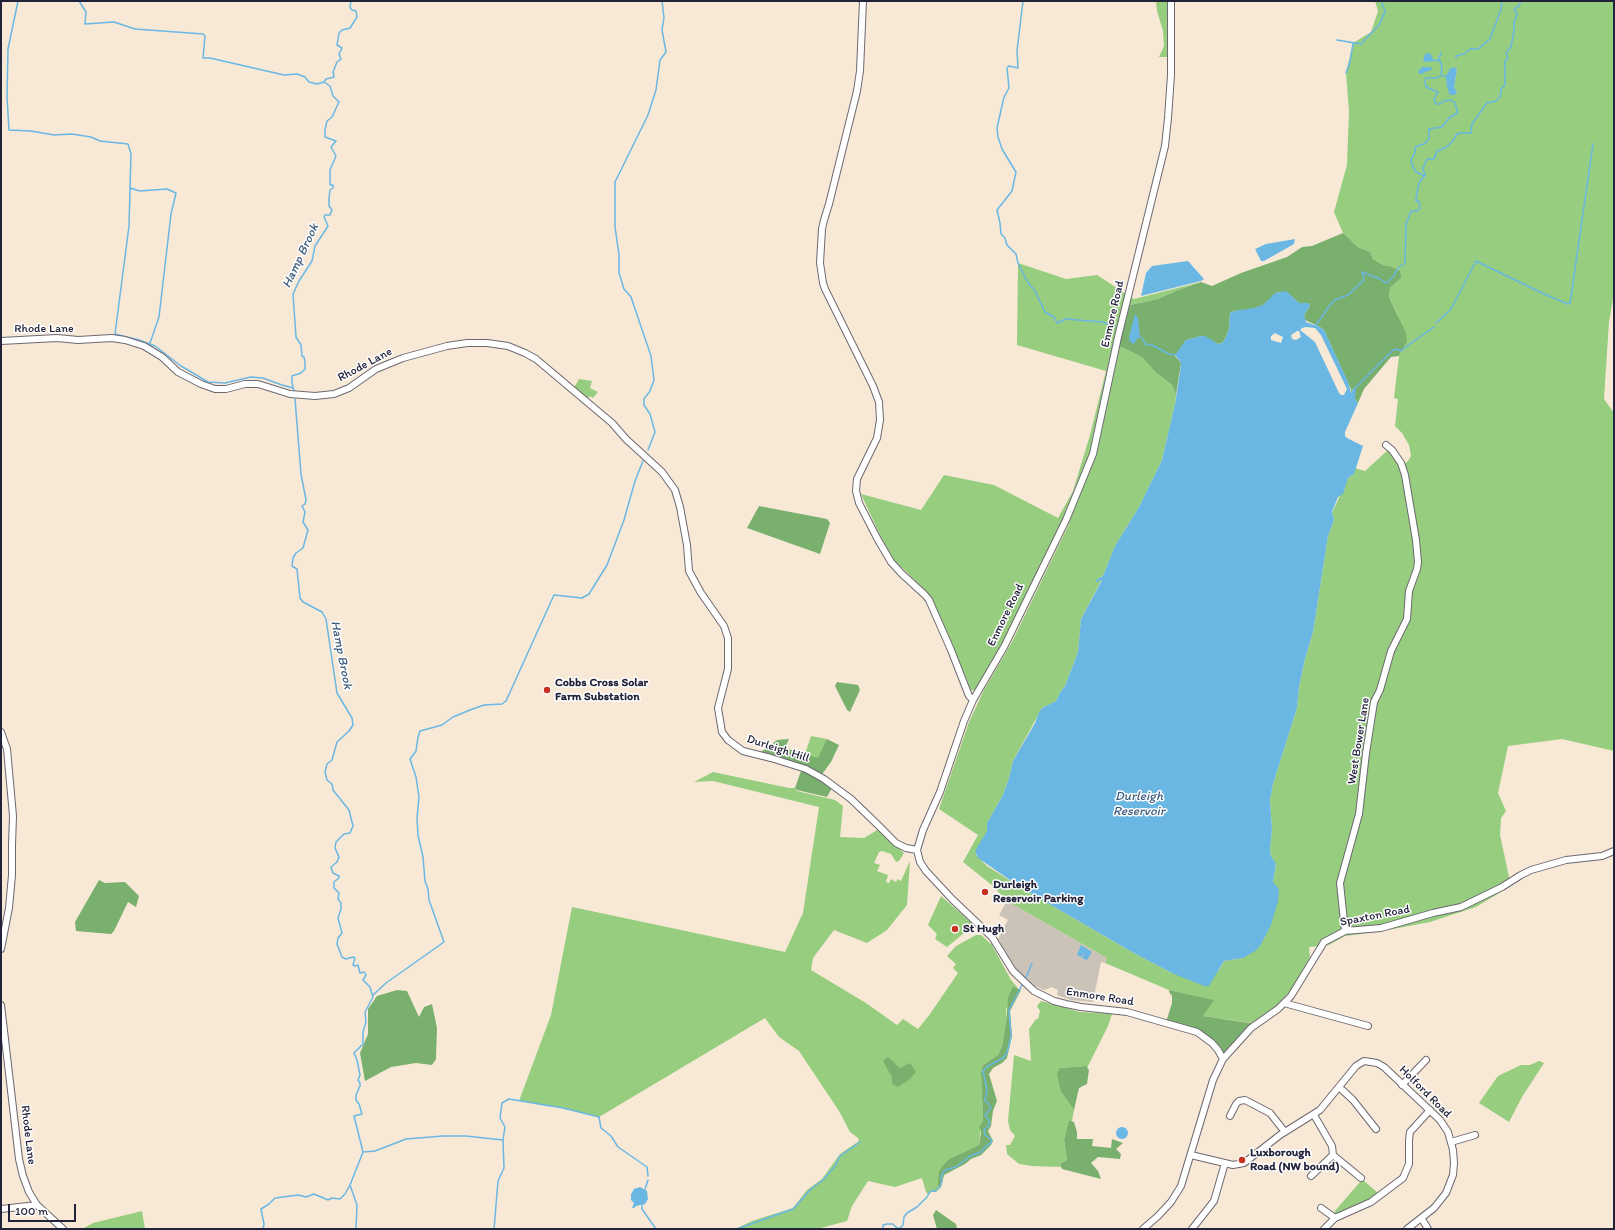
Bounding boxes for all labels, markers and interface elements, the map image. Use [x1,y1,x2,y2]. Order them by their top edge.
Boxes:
water label: Hamp Brook [279,221,323,291]
street label: Enmore Road [1098,279,1128,349]
street label: Rhode Lane [14,322,74,336]
street label: Rhode Lane [335,345,395,385]
street label: Enmore Road [985,581,1027,649]
water label: Hamp Brook [327,619,355,691]
place label: Cobbs Cross Solar Farm Substation [555,676,648,704]
marker: Cobbs Cross Solar Farm Substation [542,685,552,695]
street label: West Bower Lane [1345,696,1373,786]
street label: Durleigh Hill [745,732,811,766]
water label: Durleigh Reservoir [1113,789,1165,820]
place label: Durleigh Reservoir Parking [993,878,1083,906]
marker: Durleigh Reservoir Parking [980,887,990,897]
street label: Spaxton Road [1339,902,1411,930]
place label: St Hugh [963,922,1004,936]
marker: St Hugh [950,924,960,934]
street label: Enmore Road [1065,985,1135,1009]
street label: Holford Road [1396,1063,1454,1121]
street label: Rhode Lane [17,1105,39,1165]
place label: Luxborough Road (NW bound) [1250,1146,1339,1174]
marker: Luxborough Road (NW bound) [1237,1155,1247,1165]
scale bar [10,1196,78,1222]
text: 100 m [15,1204,48,1218]

